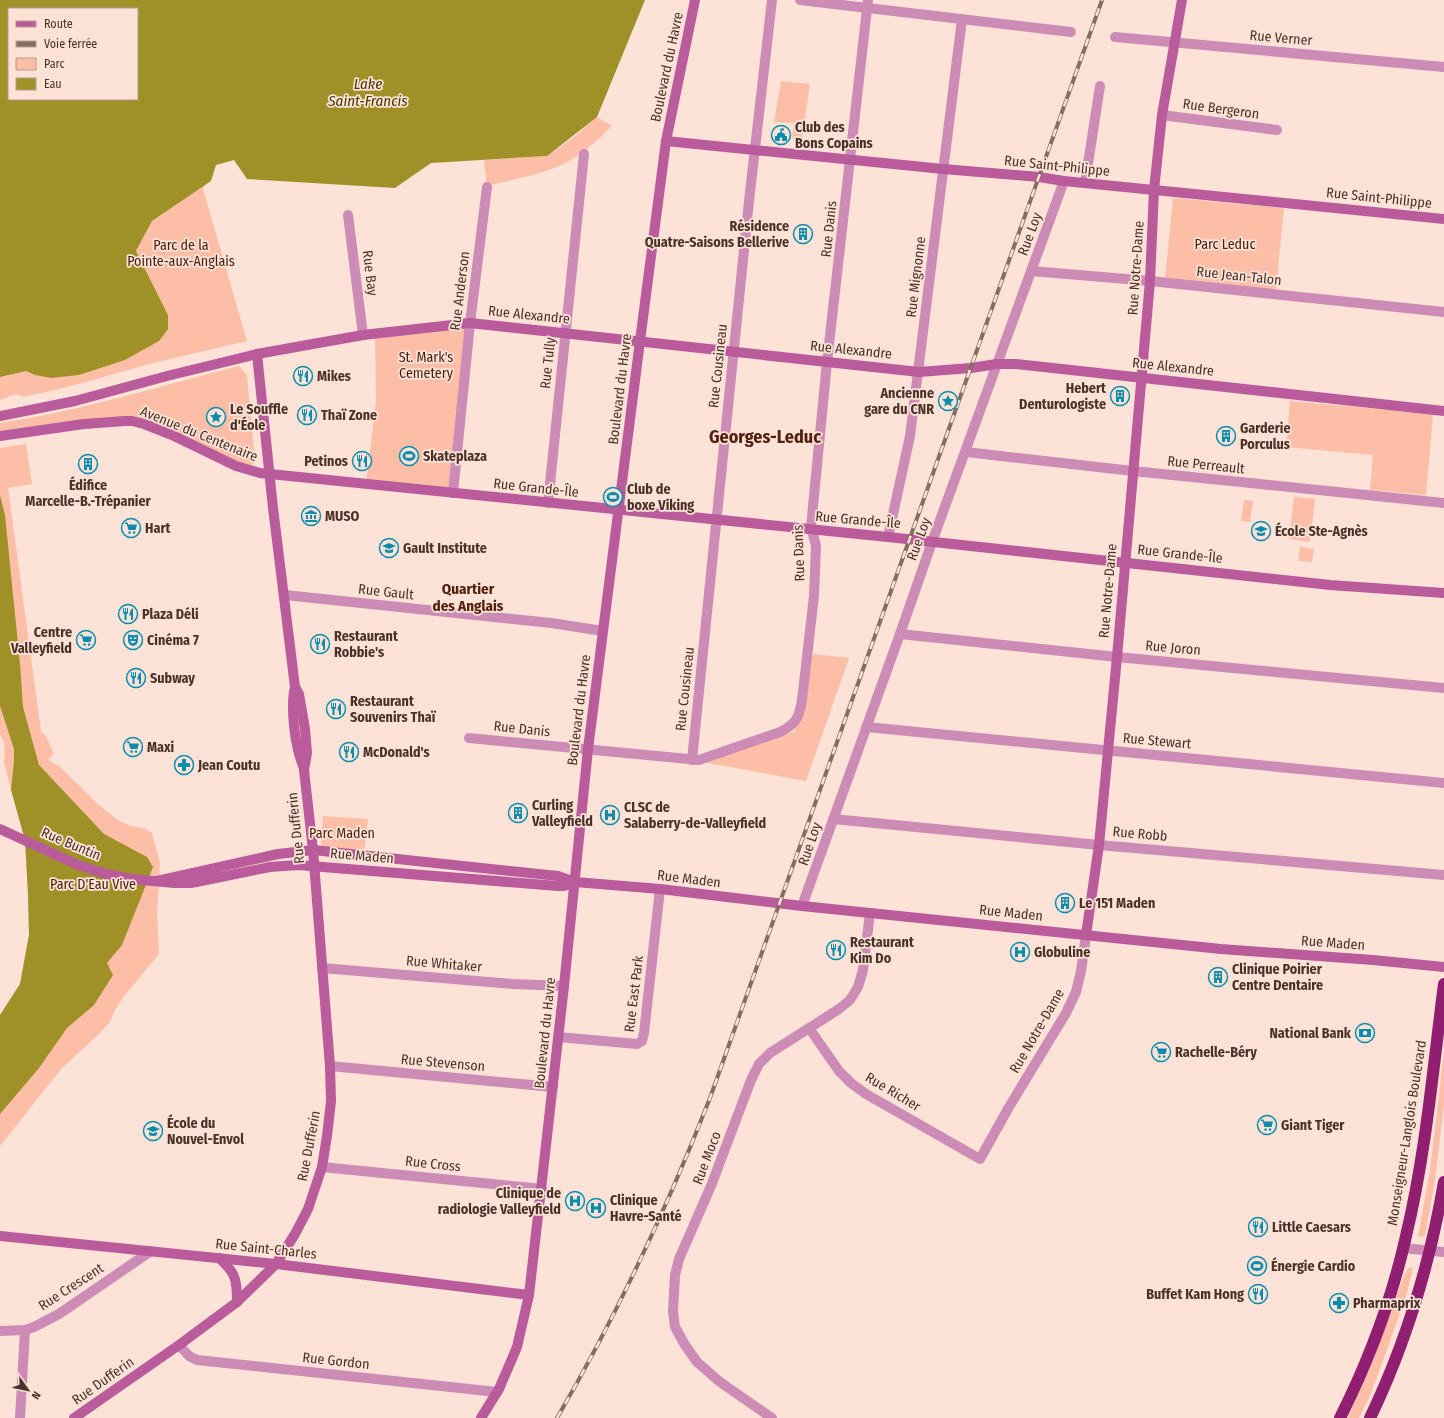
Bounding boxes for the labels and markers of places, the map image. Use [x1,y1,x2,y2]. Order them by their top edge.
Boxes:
place label: Club des Bons Copains [795,119,873,152]
public building icon: Club des Bons Copains [770,124,792,146]
place label: Résidence Quatre-Saisons Bellerive [645,218,789,251]
building icon: Résidence Quatre-Saisons Bellerive [792,223,814,245]
restaurant icon: Mikes [292,365,314,387]
place label: Mikes [317,368,351,385]
place label: Hebert Denturologiste [1019,380,1107,413]
place label: Ancienne gare du CNR [864,385,934,418]
building icon: Hebert Denturologiste [1109,385,1131,407]
place icon: Ancienne gare du CNR [937,390,959,412]
place label: Le Souffle d'Éole [230,401,288,434]
restaurant icon: Thaï Zone [296,404,318,426]
place icon: Le Souffle d'Éole [205,406,227,428]
place label: Thaï Zone [321,407,377,424]
place label: Garderie Porculus [1240,420,1291,453]
building icon: Garderie Porculus [1215,425,1237,447]
sports icon: Skateplaza [398,445,420,467]
place label: Skateplaza [423,448,487,465]
restaurant icon: Petinos [351,450,373,472]
building icon: Édifice Marcelle-B.-Trépanier [77,453,99,475]
place label: Petinos [304,453,348,470]
place label: Édifice Marcelle-B.-Trépanier [25,476,152,510]
place label: Club de boxe Viking [627,481,694,514]
sports icon: Club de boxe Viking [602,486,624,508]
museum icon: MUSO [300,505,322,527]
place label: MUSO [325,508,359,525]
supermarket icon: Hart [120,517,142,539]
place label: Hart [145,520,172,537]
school or university icon: École Ste-Agnès [1250,520,1272,542]
place label: École Ste-Agnès [1275,522,1368,540]
school or university icon: Gault Institute [378,537,400,559]
place label: Gault Institute [403,540,487,557]
restaurant icon: Plaza Déli [117,603,139,625]
place label: Plaza Déli [142,606,199,623]
place label: Centre Valleyfield [10,624,72,657]
place label: Restaurant Robbie's [334,628,399,661]
supermarket icon: Centre Valleyfield [75,629,97,651]
theatre icon: Cinéma 7 [122,629,144,651]
place label: Cinéma 7 [147,632,199,649]
restaurant icon: Restaurant Robbie's [309,633,331,655]
restaurant icon: Subway [125,667,147,689]
place label: Subway [150,670,195,687]
place label: Restaurant Souvenirs Thaï [350,693,437,726]
restaurant icon: Restaurant Souvenirs Thaï [325,698,347,720]
supermarket icon: Maxi [122,736,144,758]
place label: Maxi [147,739,175,756]
restaurant icon: McDonald's [338,741,360,763]
place label: McDonald's [363,744,430,761]
pharmacy icon: Jean Coutu [173,754,195,776]
place label: Jean Coutu [197,757,260,774]
place label: Curling Valleyfield [531,797,593,830]
place label: CLSC de Salaberry-de-Valleyfield [624,799,766,832]
building icon: Curling Valleyfield [507,802,529,824]
hospital icon: CLSC de Salaberry-de-Valleyfield [599,804,621,826]
building icon: Le 151 Maden [1054,892,1076,914]
place label: Le 151 Maden [1079,895,1155,912]
place label: Restaurant Kim Do [850,934,915,967]
restaurant icon: Restaurant Kim Do [825,939,847,961]
hospital icon: Globuline [1009,941,1031,963]
place label: Globuline [1034,944,1090,961]
place label: Clinique Poirier Centre Dentaire [1232,961,1323,994]
building icon: Clinique Poirier Centre Dentaire [1207,966,1229,988]
bank icon: National Bank [1354,1022,1376,1044]
place label: National Bank [1269,1025,1352,1042]
supermarket icon: Rachelle-Béry [1150,1041,1172,1063]
place label: Rachelle-Béry [1175,1044,1257,1061]
place label: École du Nouvel-Envol [167,1114,244,1148]
supermarket icon: Giant Tiger [1256,1114,1278,1136]
place label: Giant Tiger [1281,1117,1345,1134]
school or university icon: École du Nouvel-Envol [142,1120,164,1142]
place label: Clinique de radiologie Valleyfield [438,1185,561,1218]
hospital icon: Clinique de radiologie Valleyfield [564,1190,586,1212]
place label: Clinique Havre-Santé [610,1192,682,1225]
hospital icon: Clinique Havre-Santé [585,1197,607,1219]
restaurant icon: Little Caesars [1247,1216,1269,1238]
place label: Little Caesars [1272,1219,1351,1236]
sports icon: Énergie Cardio [1246,1255,1268,1277]
place label: Énergie Cardio [1271,1257,1356,1275]
restaurant icon: Buffet Kam Hong [1247,1283,1269,1305]
place label: Buffet Kam Hong [1146,1286,1244,1303]
pharmacy icon: Pharmaprix [1328,1292,1350,1314]
place label: Pharmaprix [1353,1295,1421,1312]

